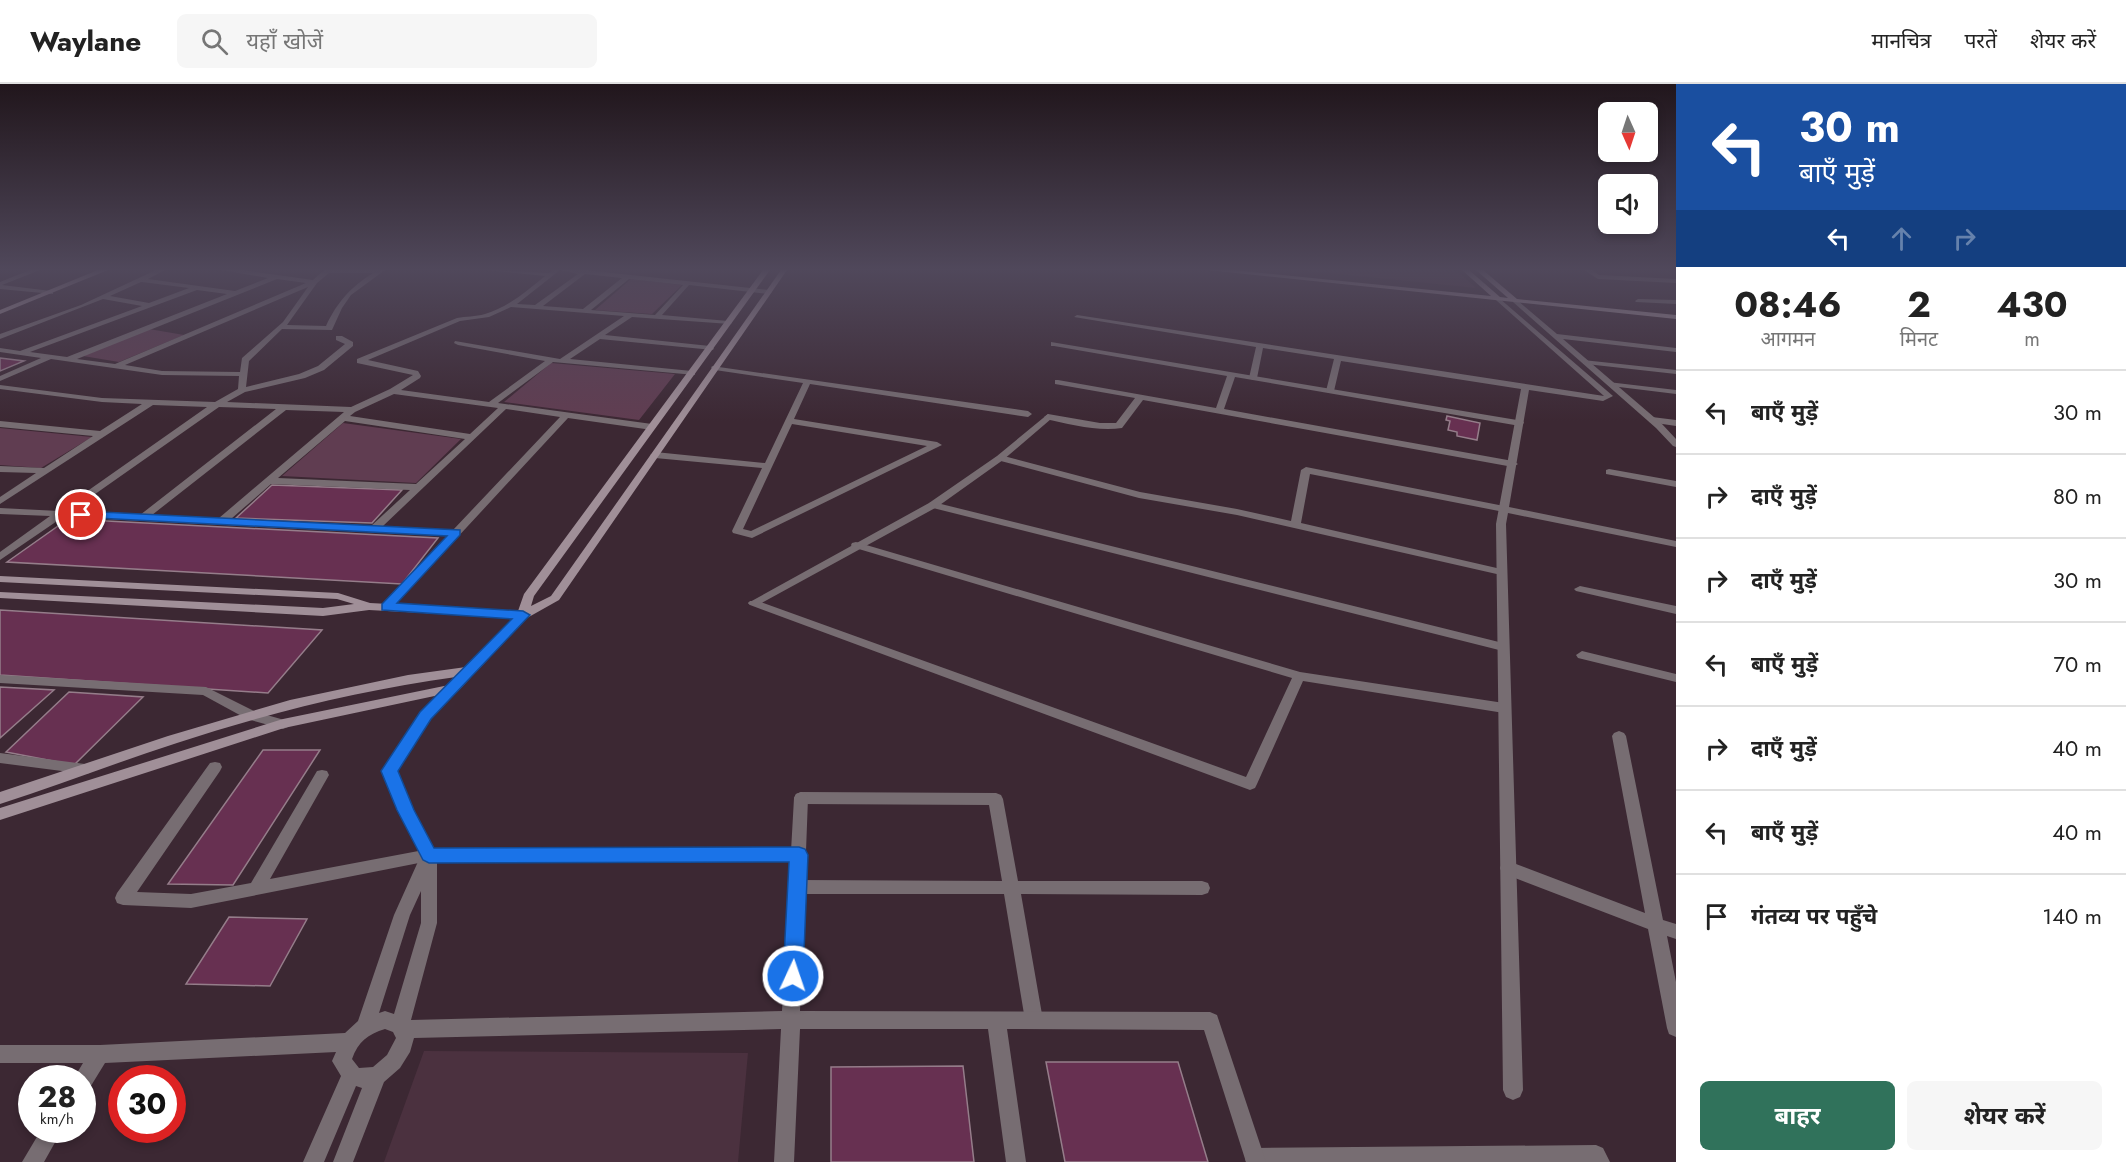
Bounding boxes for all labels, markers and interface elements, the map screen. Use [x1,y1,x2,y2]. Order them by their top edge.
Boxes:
search box [177,14,597,68]
text: Waylane [30,21,141,62]
icon: search [198,25,231,58]
text: यहाँ खोजें [246,25,323,57]
text: मानचित्र [1871,26,1931,56]
text: परतें [1964,26,1997,56]
text: शेयर करें [2030,26,2096,56]
text: 30 m [1799,97,1900,158]
north arrow [1598,102,1658,162]
map controls [1598,102,1658,234]
icon: left [1700,108,1778,186]
text: बाएँ मुड़ें [1799,153,1875,192]
button: sound [1598,174,1658,234]
icon: left [1822,222,1855,255]
icon: ahead [1885,222,1918,255]
icon: right [1948,222,1981,255]
text: 08:46 [1734,278,1842,330]
text: 2 [1907,278,1931,330]
text: 430 [1996,278,2068,330]
text: आगमन [1761,325,1815,354]
text: मिनट [1900,325,1938,354]
text: m [2024,325,2040,354]
icon: left [1700,396,1733,429]
text: बाएँ मुड़ें [1751,396,1818,428]
text: 30 m [2053,396,2102,428]
icon: right [1700,480,1733,513]
text: दाएँ मुड़ें [1751,480,1817,512]
text: 80 m [2053,480,2102,512]
pin [55,489,106,540]
icon: arrive [64,498,97,531]
icon: right [1700,564,1733,597]
text: दाएँ मुड़ें [1751,564,1817,596]
text: 30 m [2053,564,2102,596]
icon: left [1700,648,1733,681]
text: बाएँ मुड़ें [1751,648,1818,680]
text: 70 m [2053,648,2102,680]
icon: right [1700,732,1733,765]
text: दाएँ मुड़ें [1751,732,1817,764]
text: 40 m [2052,732,2102,764]
icon: left [1700,816,1733,849]
text: बाएँ मुड़ें [1751,816,1818,848]
text: 40 m [2052,816,2102,848]
icon: arrive [1700,900,1733,933]
text: गंतव्य पर पहुँचे [1751,900,1877,932]
text: 140 m [2042,900,2102,932]
position arrow [761,944,825,1008]
speed limit sign: 30 [108,1065,186,1143]
text: 28 [38,1075,76,1118]
button: बाहर [1700,1081,1895,1150]
button: शेयर करें [1907,1081,2102,1150]
text: km/h [40,1108,74,1130]

